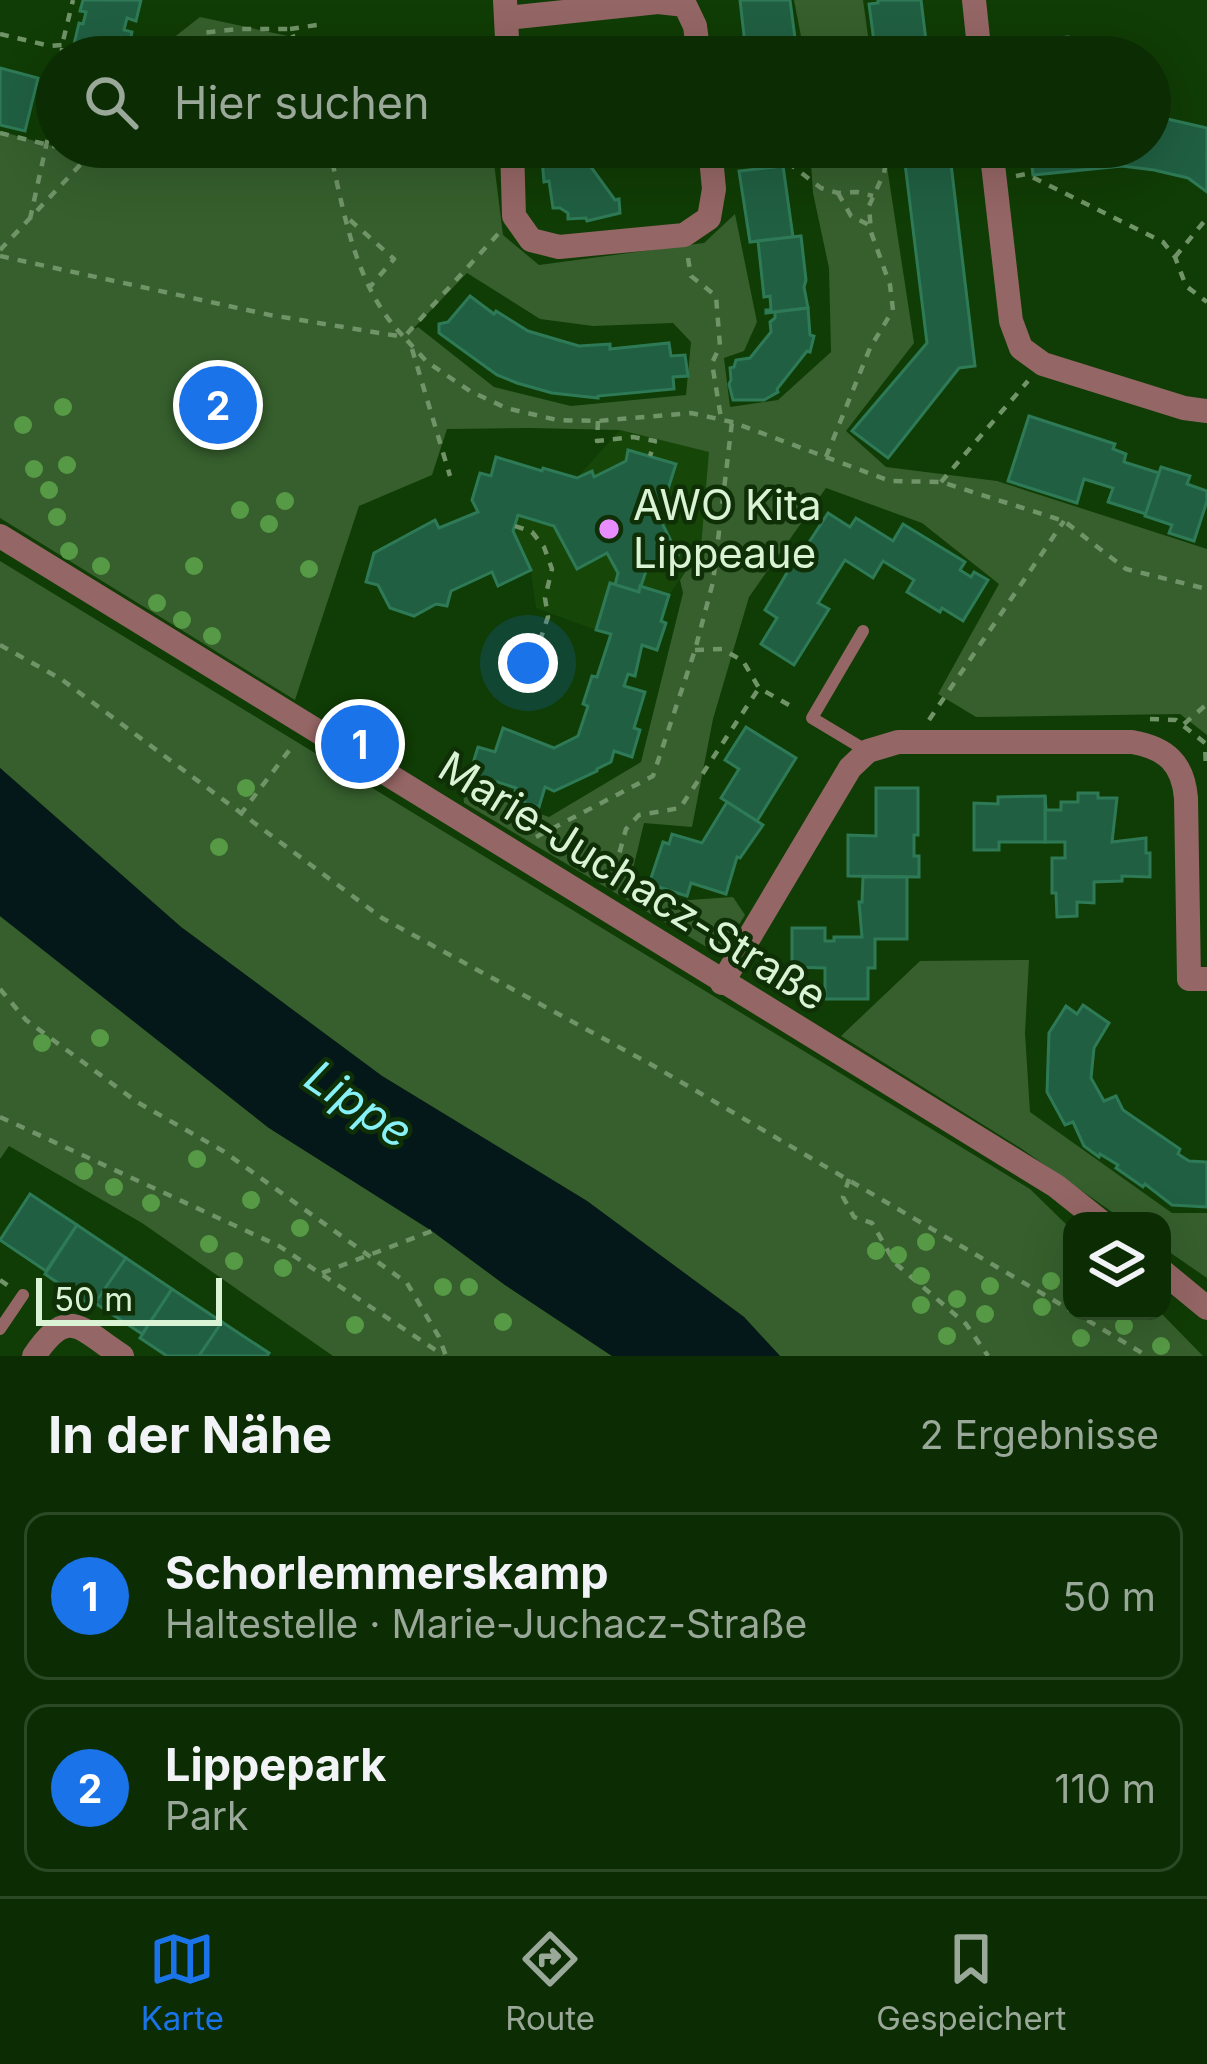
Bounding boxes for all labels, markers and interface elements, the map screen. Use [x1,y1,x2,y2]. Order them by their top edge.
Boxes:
search box [36,36,1171,168]
icon: search [78,69,144,135]
text: Hier suchen [174,75,430,130]
pin: 2 [179,360,257,450]
place label: AWO Kita Lippeaue [633,479,822,578]
marker: AWO Kita Lippeaue [596,516,622,542]
your location [498,633,558,693]
pin: 1 [321,699,399,789]
street label: Marie-Juchacz-Straße [430,740,837,1021]
water label: Lippe [295,1048,423,1159]
map controls [1063,1212,1171,1320]
button: layers [1063,1212,1171,1320]
scale bar [36,1272,222,1325]
text: 50 m [54,1279,133,1319]
text: In der Nähe [48,1404,332,1465]
text: 2 Ergebnisse [920,1411,1159,1458]
text: Schorlemmerskamp [165,1545,609,1600]
text: 1 [82,1573,98,1620]
text: 50 m [1063,1573,1156,1620]
text: Haltestelle · Marie-Juchacz-Straße [165,1600,807,1647]
text: Lippepark [165,1737,386,1792]
text: 2 [78,1765,102,1812]
text: 110 m [1055,1765,1156,1812]
text: Park [165,1792,249,1839]
tab: Karte [141,1926,224,2038]
tab: Route [505,1926,595,2038]
tab: Gespeichert [876,1926,1066,2038]

